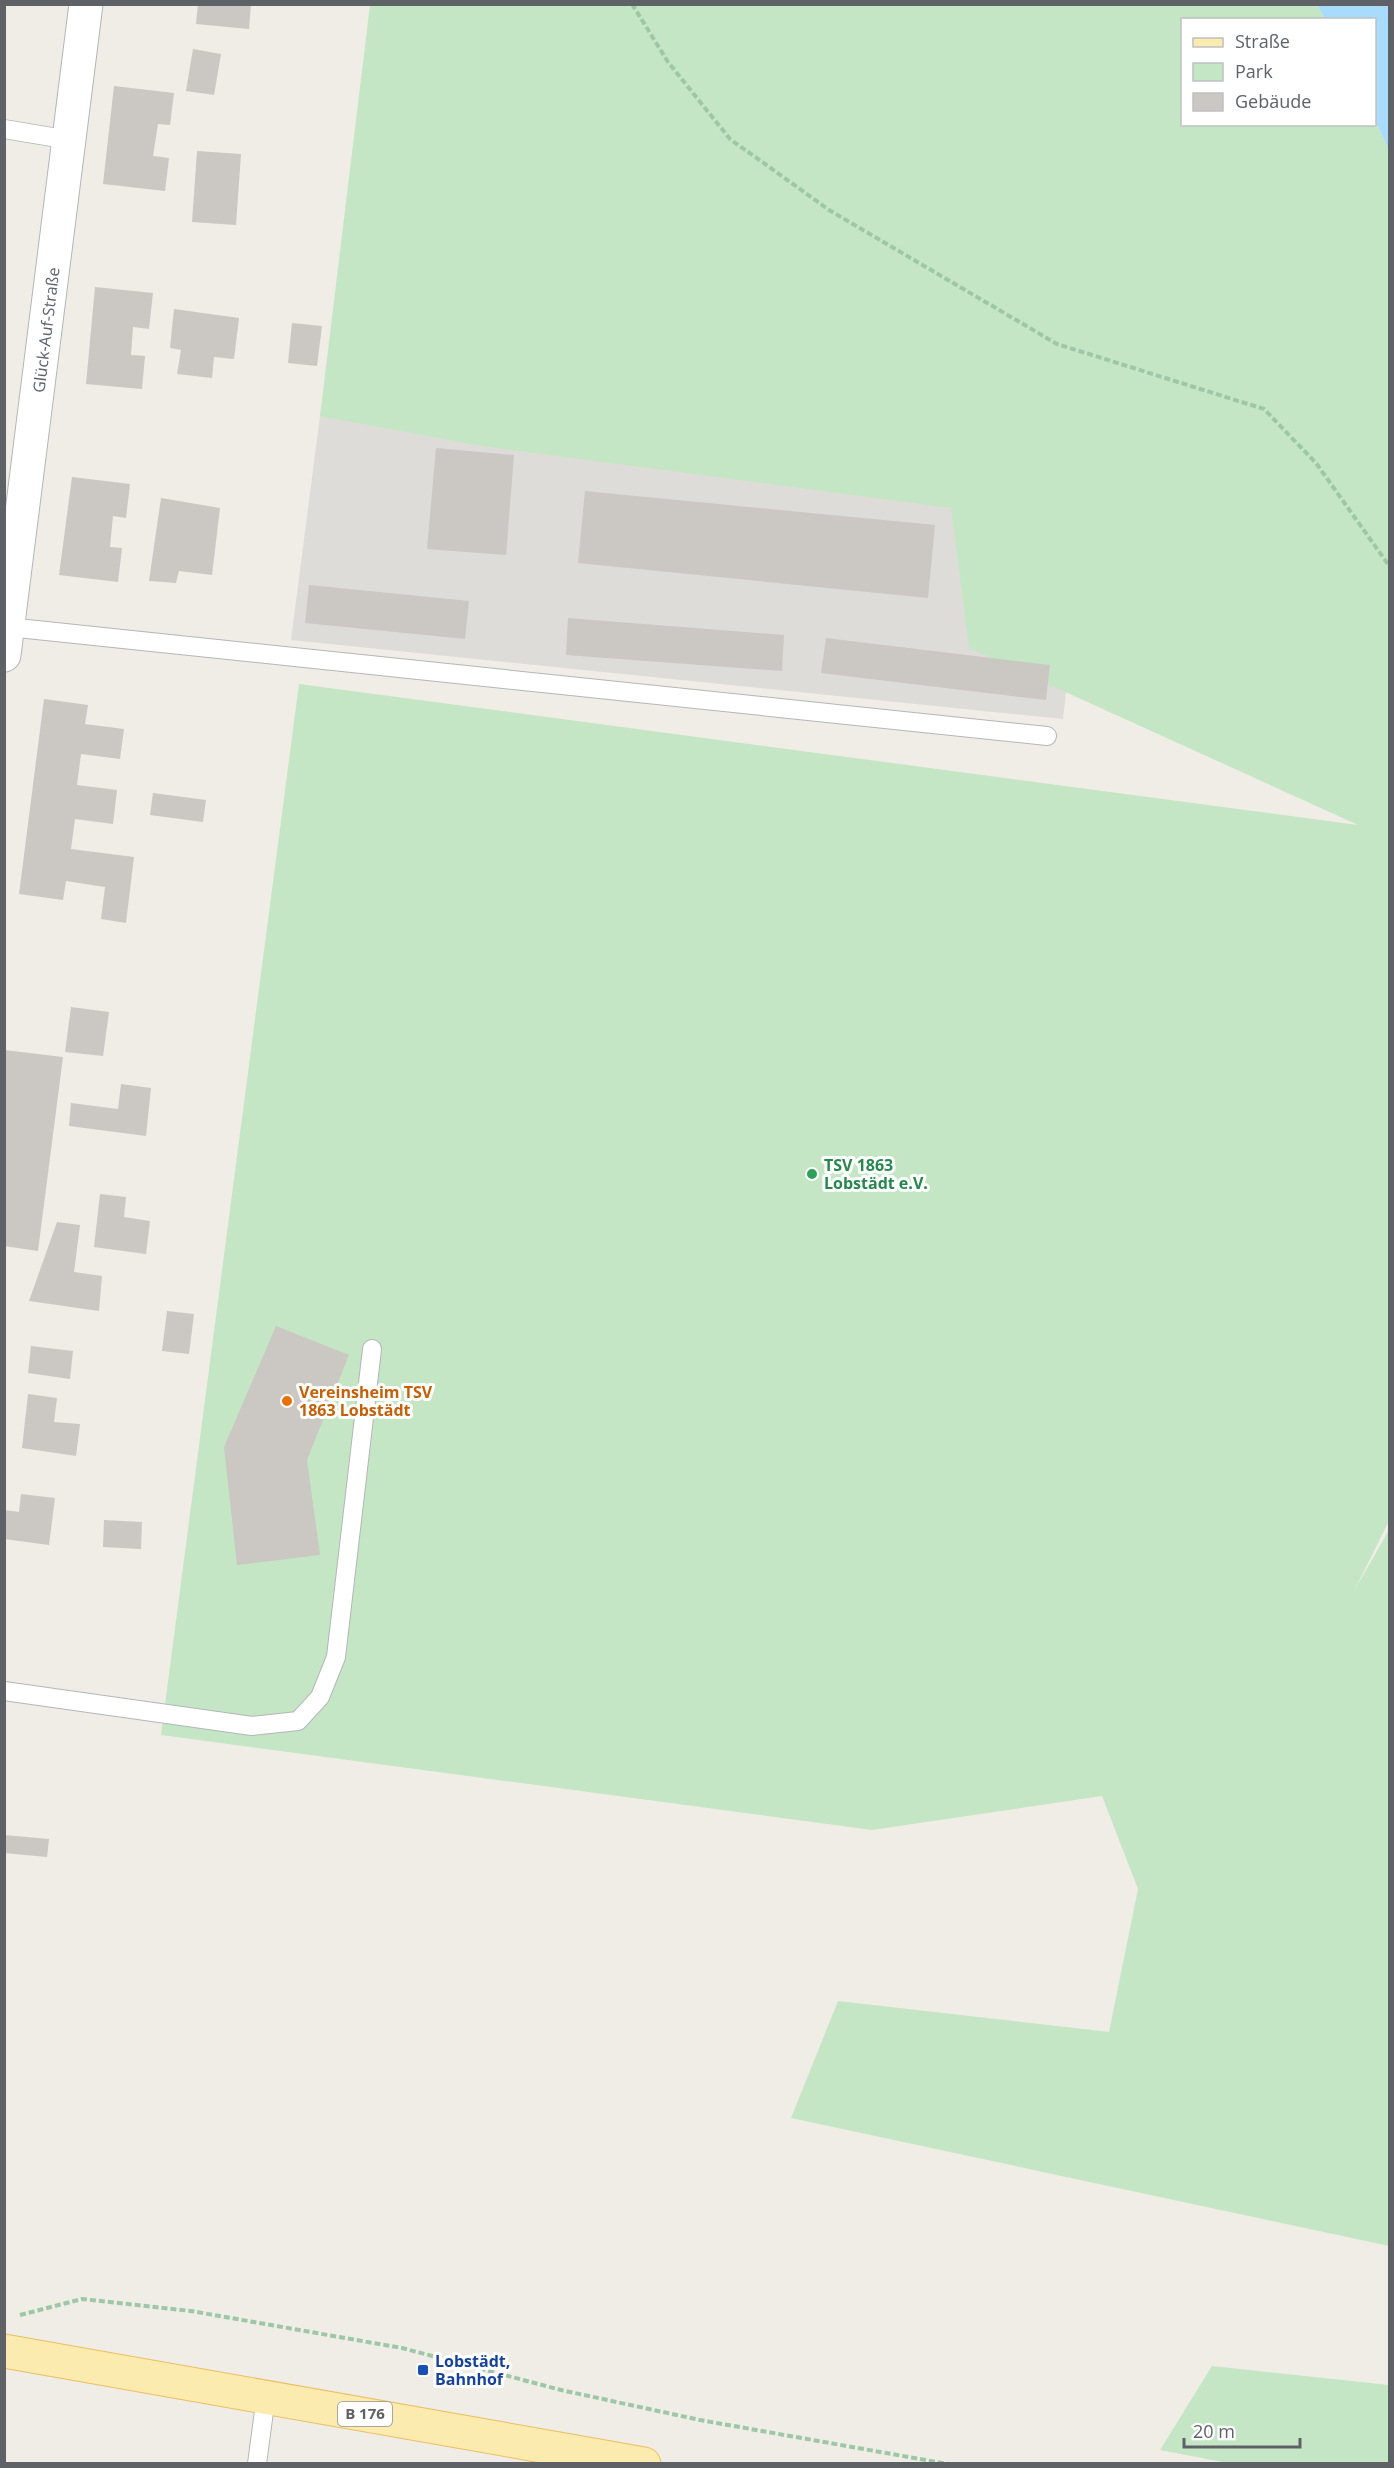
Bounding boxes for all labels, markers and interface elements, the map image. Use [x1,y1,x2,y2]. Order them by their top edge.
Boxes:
legend [1181,18,1376,126]
text: Straße [1235,29,1290,53]
text: Park [1235,59,1273,83]
text: Gebäude [1235,89,1311,113]
street label: Glück-Auf-Straße [27,266,65,394]
place label: TSV 1863 Lobstädt e.V. [824,1154,928,1194]
marker: TSV 1863 Lobstädt e.V. [805,1167,819,1181]
place label: Vereinsheim TSV 1863 Lobstädt [299,1381,433,1421]
marker: Vereinsheim TSV 1863 Lobstädt [280,1394,294,1408]
place label: Lobstädt, Bahnhof [435,2350,510,2390]
marker: Lobstädt, Bahnhof [416,2363,430,2377]
road number: B 176 [338,2402,392,2426]
scale bar [1184,2411,1300,2449]
text: 20 m [1193,2419,1235,2443]

